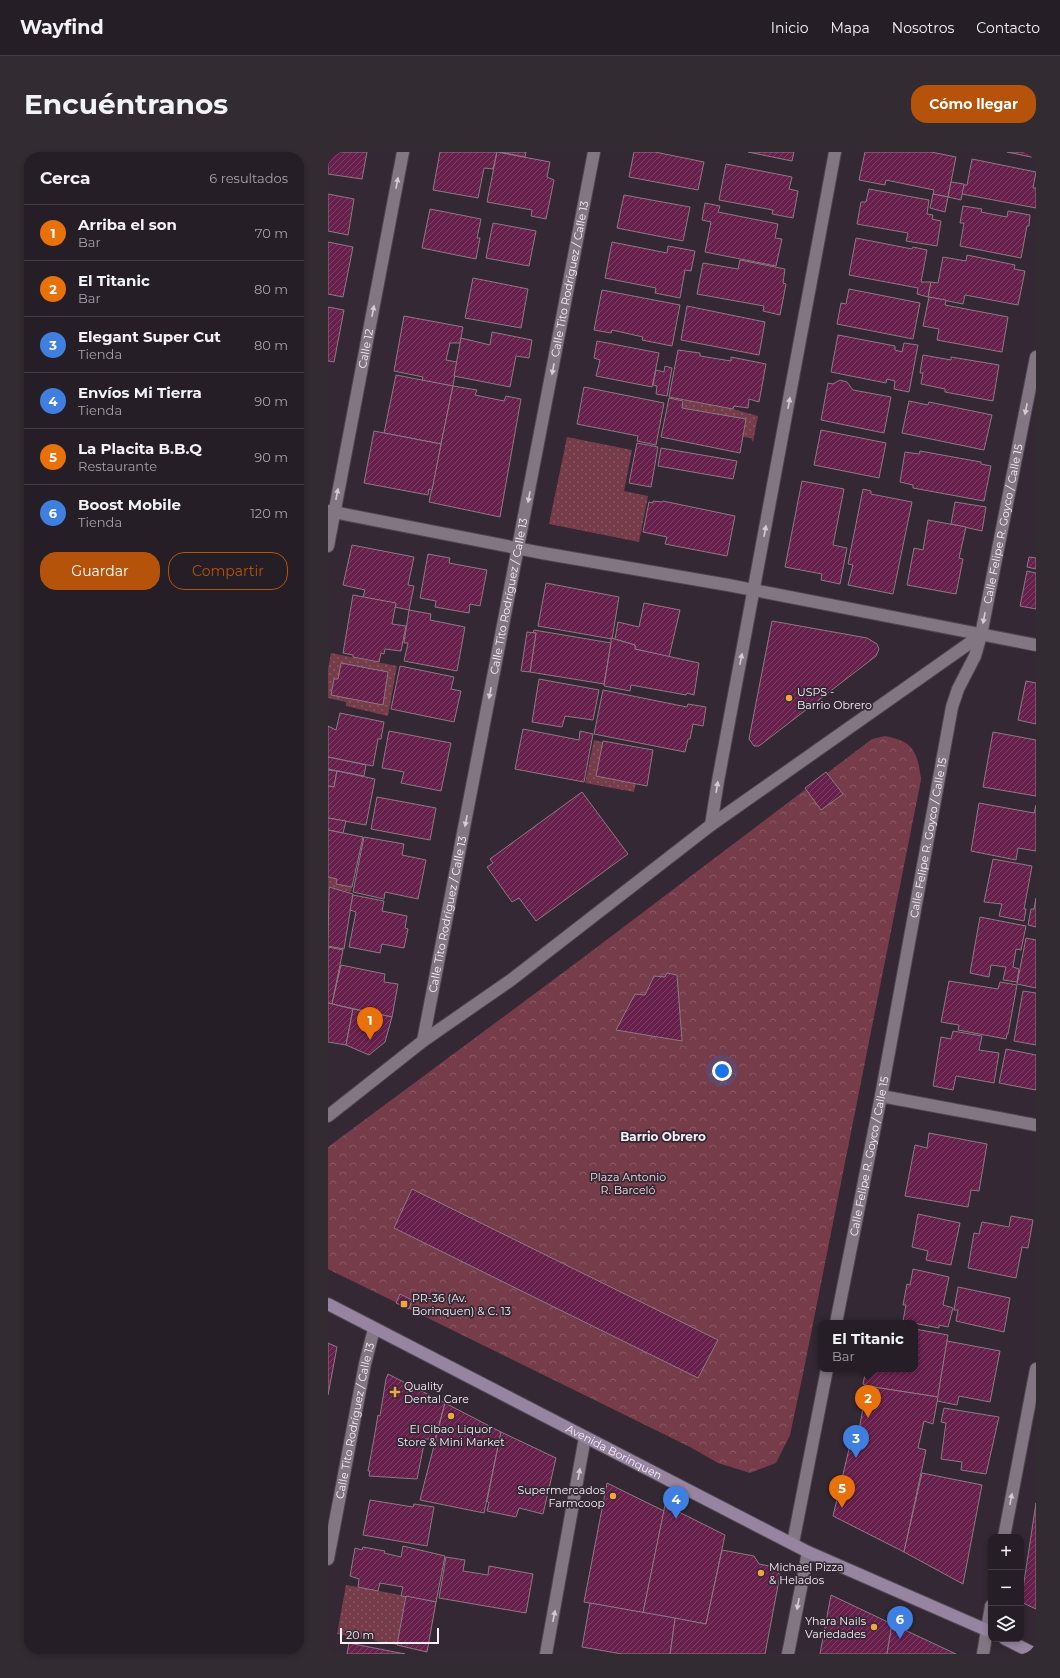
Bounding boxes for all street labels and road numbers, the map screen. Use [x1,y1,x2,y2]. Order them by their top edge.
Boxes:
street label: Calle Tito Rodríguez / Calle 13 [548,200,591,358]
street label: Calle 12 [355,328,376,369]
street label: Calle Felipe R. Goyco / Calle 15 [980,443,1026,605]
street label: Calle Tito Rodríguez / Calle 13 [487,517,530,676]
street label: Calle Felipe R. Goyco / Calle 15 [907,756,950,919]
street label: Calle Tito Rodríguez / Calle 13 [425,835,469,994]
street label: Calle Felipe R. Goyco / Calle 15 [846,1075,891,1237]
street label: Calle Tito Rodríguez / Calle 13 [333,1341,377,1500]
street label: Avenida Borinquen [564,1421,664,1482]

